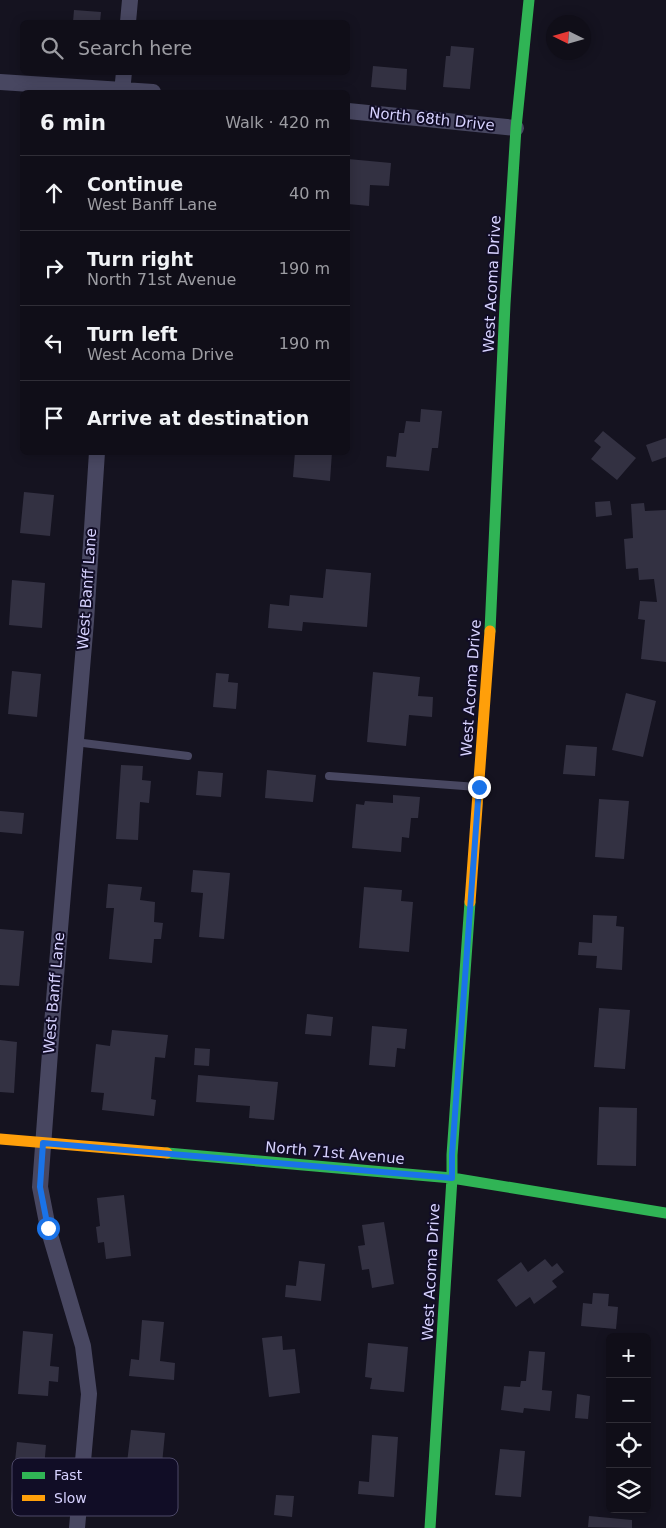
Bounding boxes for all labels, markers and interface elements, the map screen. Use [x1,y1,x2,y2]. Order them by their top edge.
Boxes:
north arrow [546,15,591,60]
search box [20,20,350,75]
icon: search [38,34,66,62]
text: Search here [78,37,192,59]
street label: North 68th Drive [368,103,496,135]
text: 6 min [40,111,106,135]
text: Walk · 420 m [225,113,330,132]
text: Continue [87,173,183,195]
icon: ahead [40,179,68,207]
text: 40 m [289,184,330,203]
text: West Banff Lane [87,195,217,214]
street label: West Acoma Drive [479,215,505,353]
text: Turn right [87,248,193,270]
icon: right [40,254,68,282]
text: 190 m [279,259,330,278]
text: North 71st Avenue [87,270,236,289]
text: Turn left [87,323,178,345]
icon: left [40,329,68,357]
text: 190 m [279,334,330,353]
text: West Acoma Drive [87,345,234,364]
icon: arrive [40,404,68,432]
text: Arrive at destination [87,407,309,429]
street label: West Banff Lane [74,528,100,650]
street label: West Acoma Drive [457,619,485,757]
route end [468,776,491,799]
street label: West Banff Lane [40,931,68,1055]
street label: North 71st Avenue [264,1138,406,1168]
street label: West Acoma Drive [418,1203,444,1341]
route start [37,1217,60,1240]
map controls [606,1333,651,1513]
button: + [606,1333,651,1378]
button: − [606,1378,651,1423]
button: locate [606,1423,651,1468]
legend [12,1458,178,1516]
text: Fast [54,1467,83,1483]
button: layers [606,1468,651,1513]
text: Slow [54,1490,87,1506]

